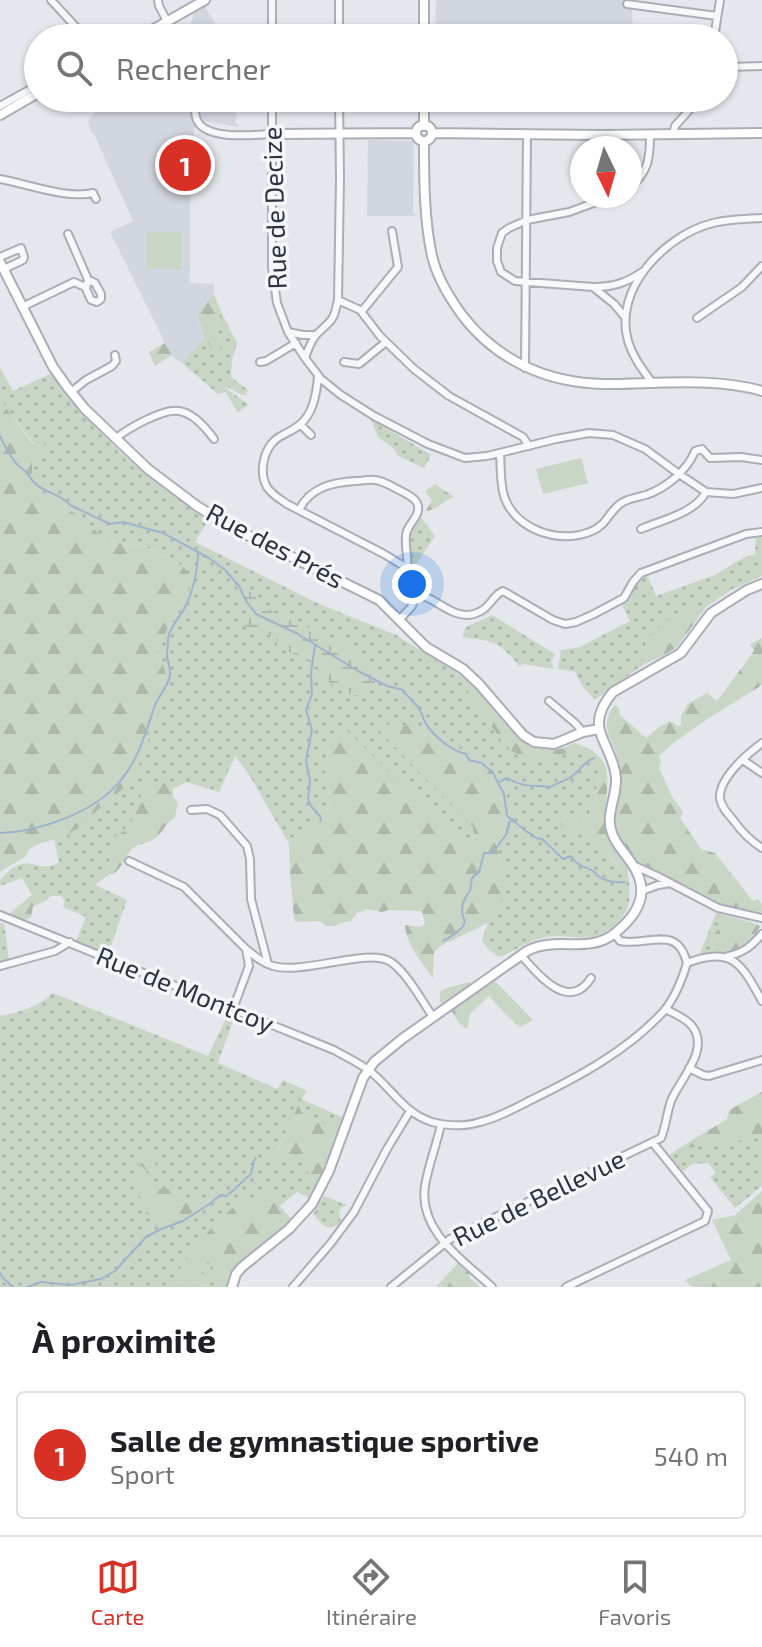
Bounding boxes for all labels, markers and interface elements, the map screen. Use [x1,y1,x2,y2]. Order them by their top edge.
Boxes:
search box [24,24,738,112]
icon: search [52,46,96,90]
text: Rechercher [116,50,271,86]
street label: Rue de Decize [255,126,292,290]
pin: 1 [159,135,211,195]
north arrow [570,136,642,208]
street label: Rue des Prés [202,496,350,594]
your location [392,564,432,604]
street label: Rue de Montcoy [92,939,279,1038]
street label: Rue de Bellevue [447,1142,629,1252]
text: À proximité [32,1319,216,1360]
text: Salle de gymnastique sportive [110,1422,539,1458]
text: 1 [54,1440,66,1471]
text: 540 m [654,1440,728,1471]
text: Sport [110,1458,175,1489]
tab: Carte [91,1555,144,1629]
tab: Itinéraire [326,1555,417,1629]
tab: Favoris [598,1555,671,1629]

